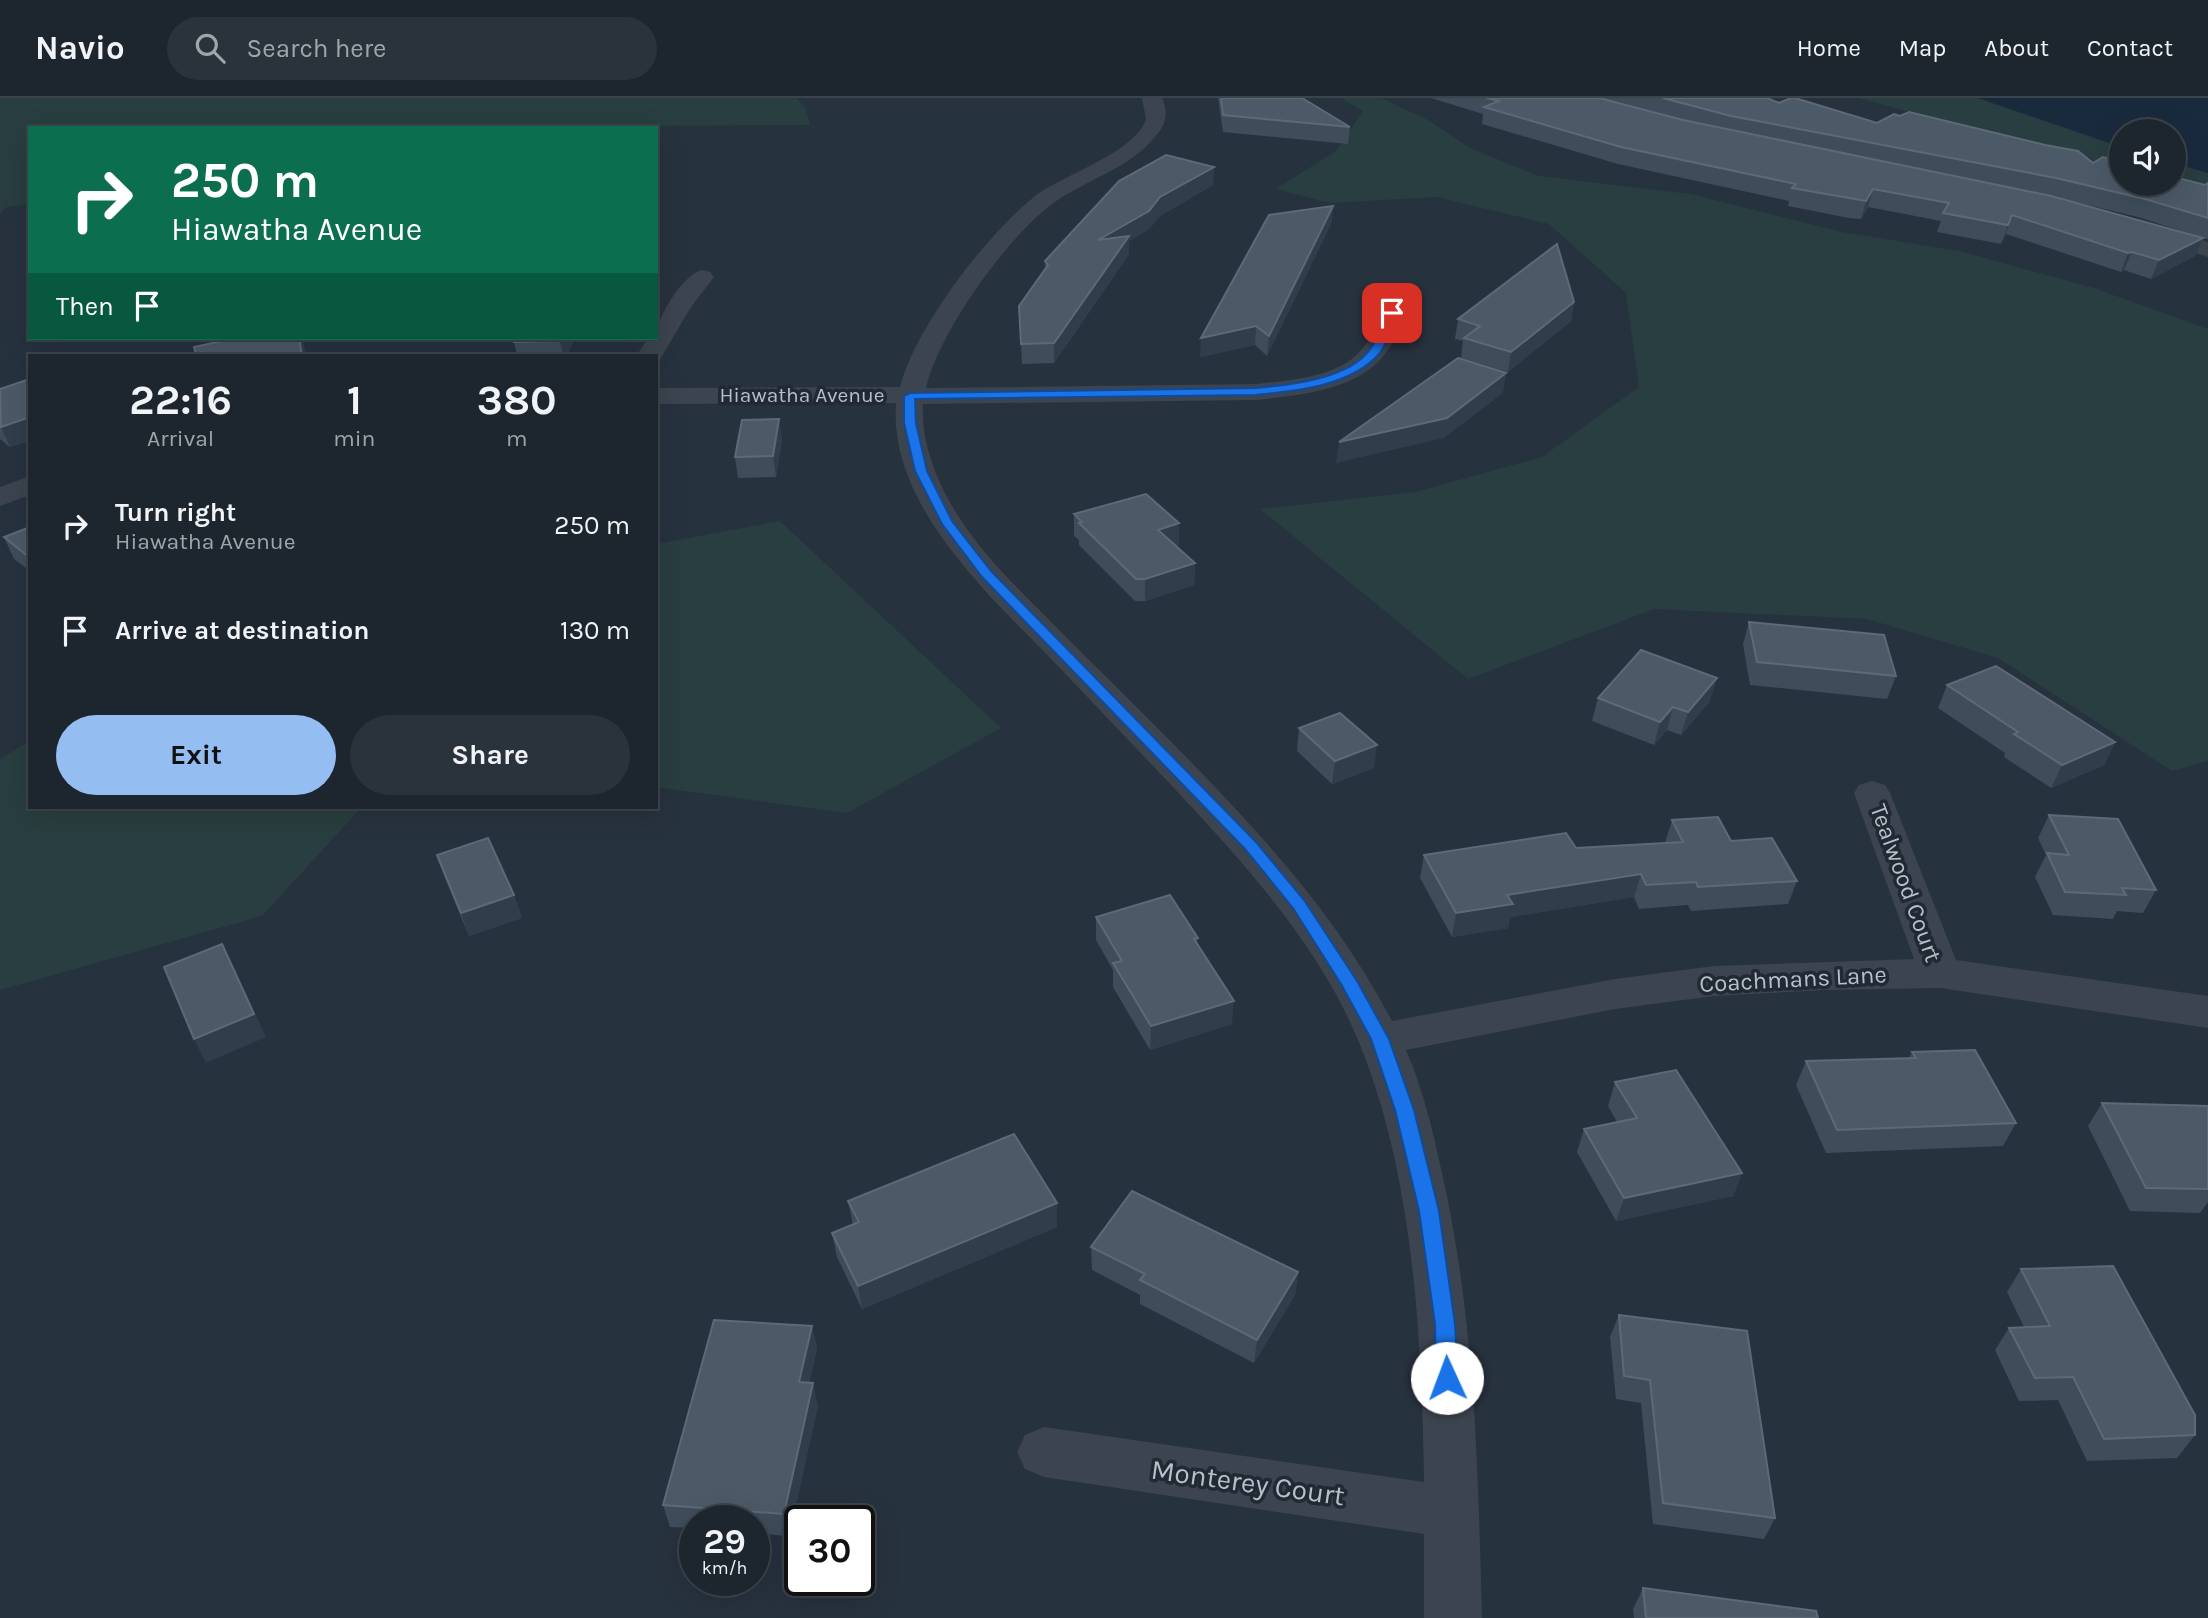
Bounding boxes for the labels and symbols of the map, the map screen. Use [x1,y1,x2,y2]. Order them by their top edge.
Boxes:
pin [1362,283,1422,343]
street label: Hiawatha Avenue [720,383,884,407]
street label: Tealwood Court [1864,800,1948,966]
street label: Coachmans Lane [1699,960,1887,998]
position arrow [1410,1341,1484,1415]
street label: Monterey Court [1149,1453,1347,1512]
speed limit sign: 30 [784,1505,875,1596]

